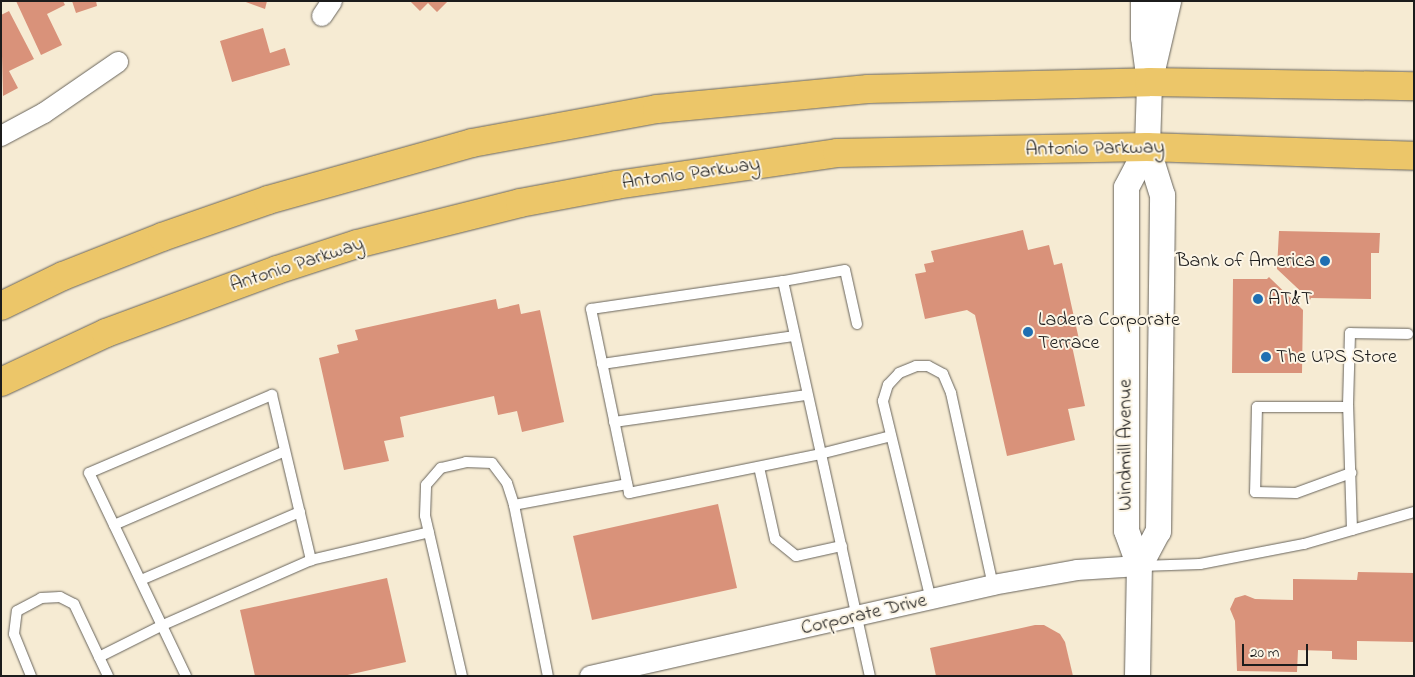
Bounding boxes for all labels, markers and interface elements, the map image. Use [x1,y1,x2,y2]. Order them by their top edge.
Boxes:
street label: Antonio Parkway [1025,136,1165,162]
street label: Antonio Parkway [620,152,762,196]
street label: Antonio Parkway [227,232,367,298]
place label: Bank of America [1176,249,1315,273]
marker: Bank of America [1319,255,1331,267]
place label: AT&T [1268,287,1312,311]
marker: AT&T [1252,293,1264,305]
place label: Ladera Corporate Terrace [1038,309,1180,356]
marker: Ladera Corporate Terrace [1022,326,1034,338]
place label: The UPS Store [1276,345,1397,369]
marker: The UPS Store [1260,351,1272,363]
street label: Windmill Avenue [1114,379,1138,511]
street label: Corporate Drive [799,589,929,641]
scale bar [1245,634,1311,666]
text: 20 m [1250,642,1279,664]

